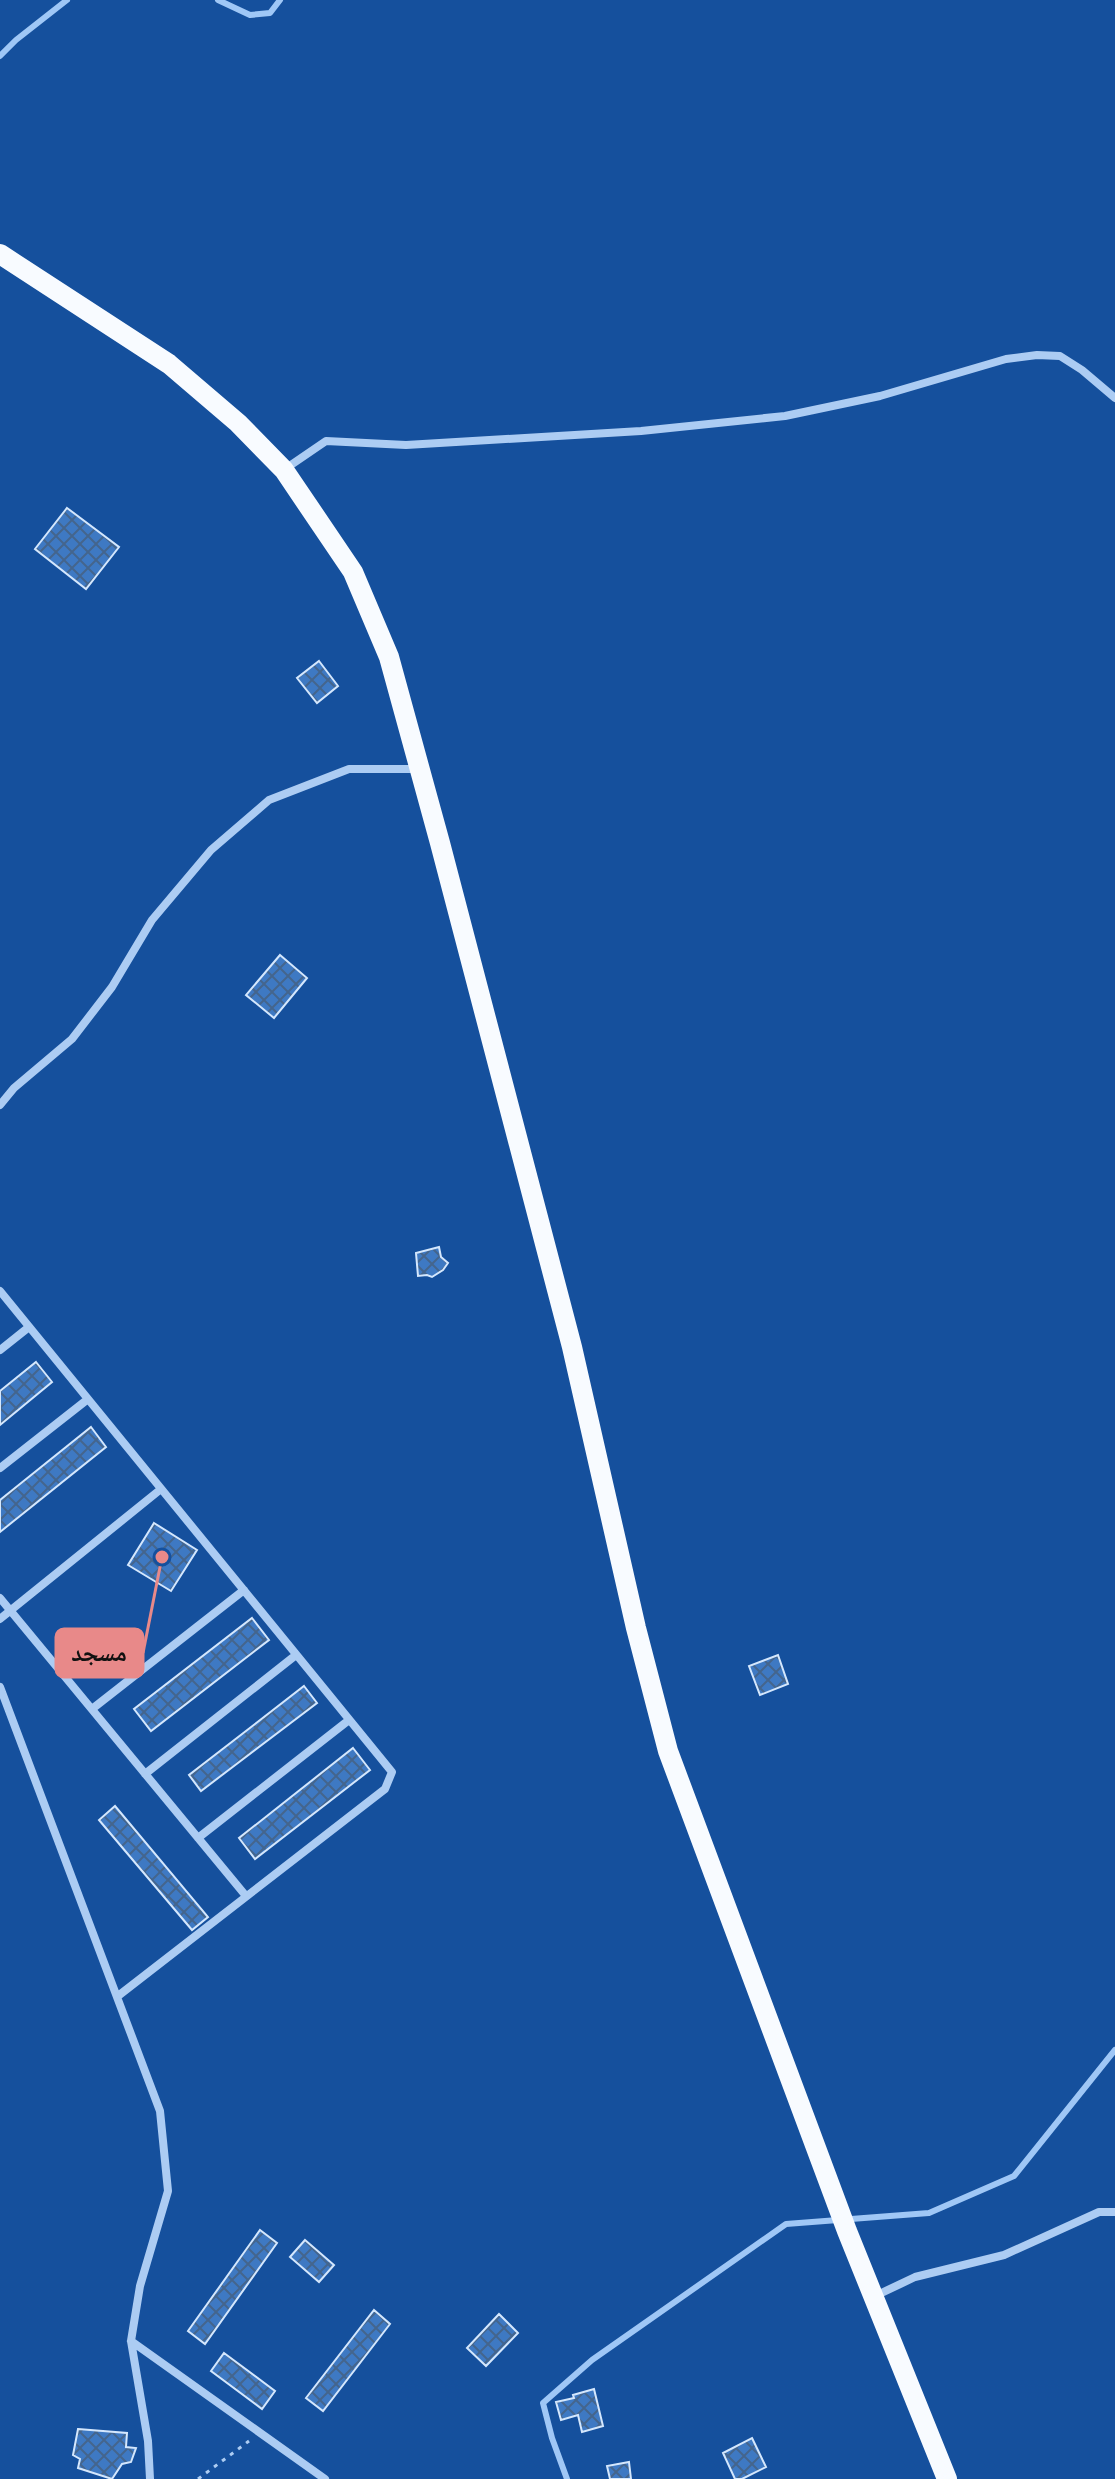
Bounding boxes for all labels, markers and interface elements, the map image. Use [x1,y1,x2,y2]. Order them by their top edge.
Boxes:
callout: مسجد [56,1629,143,1677]
text: مسجد [71,1638,127,1666]

